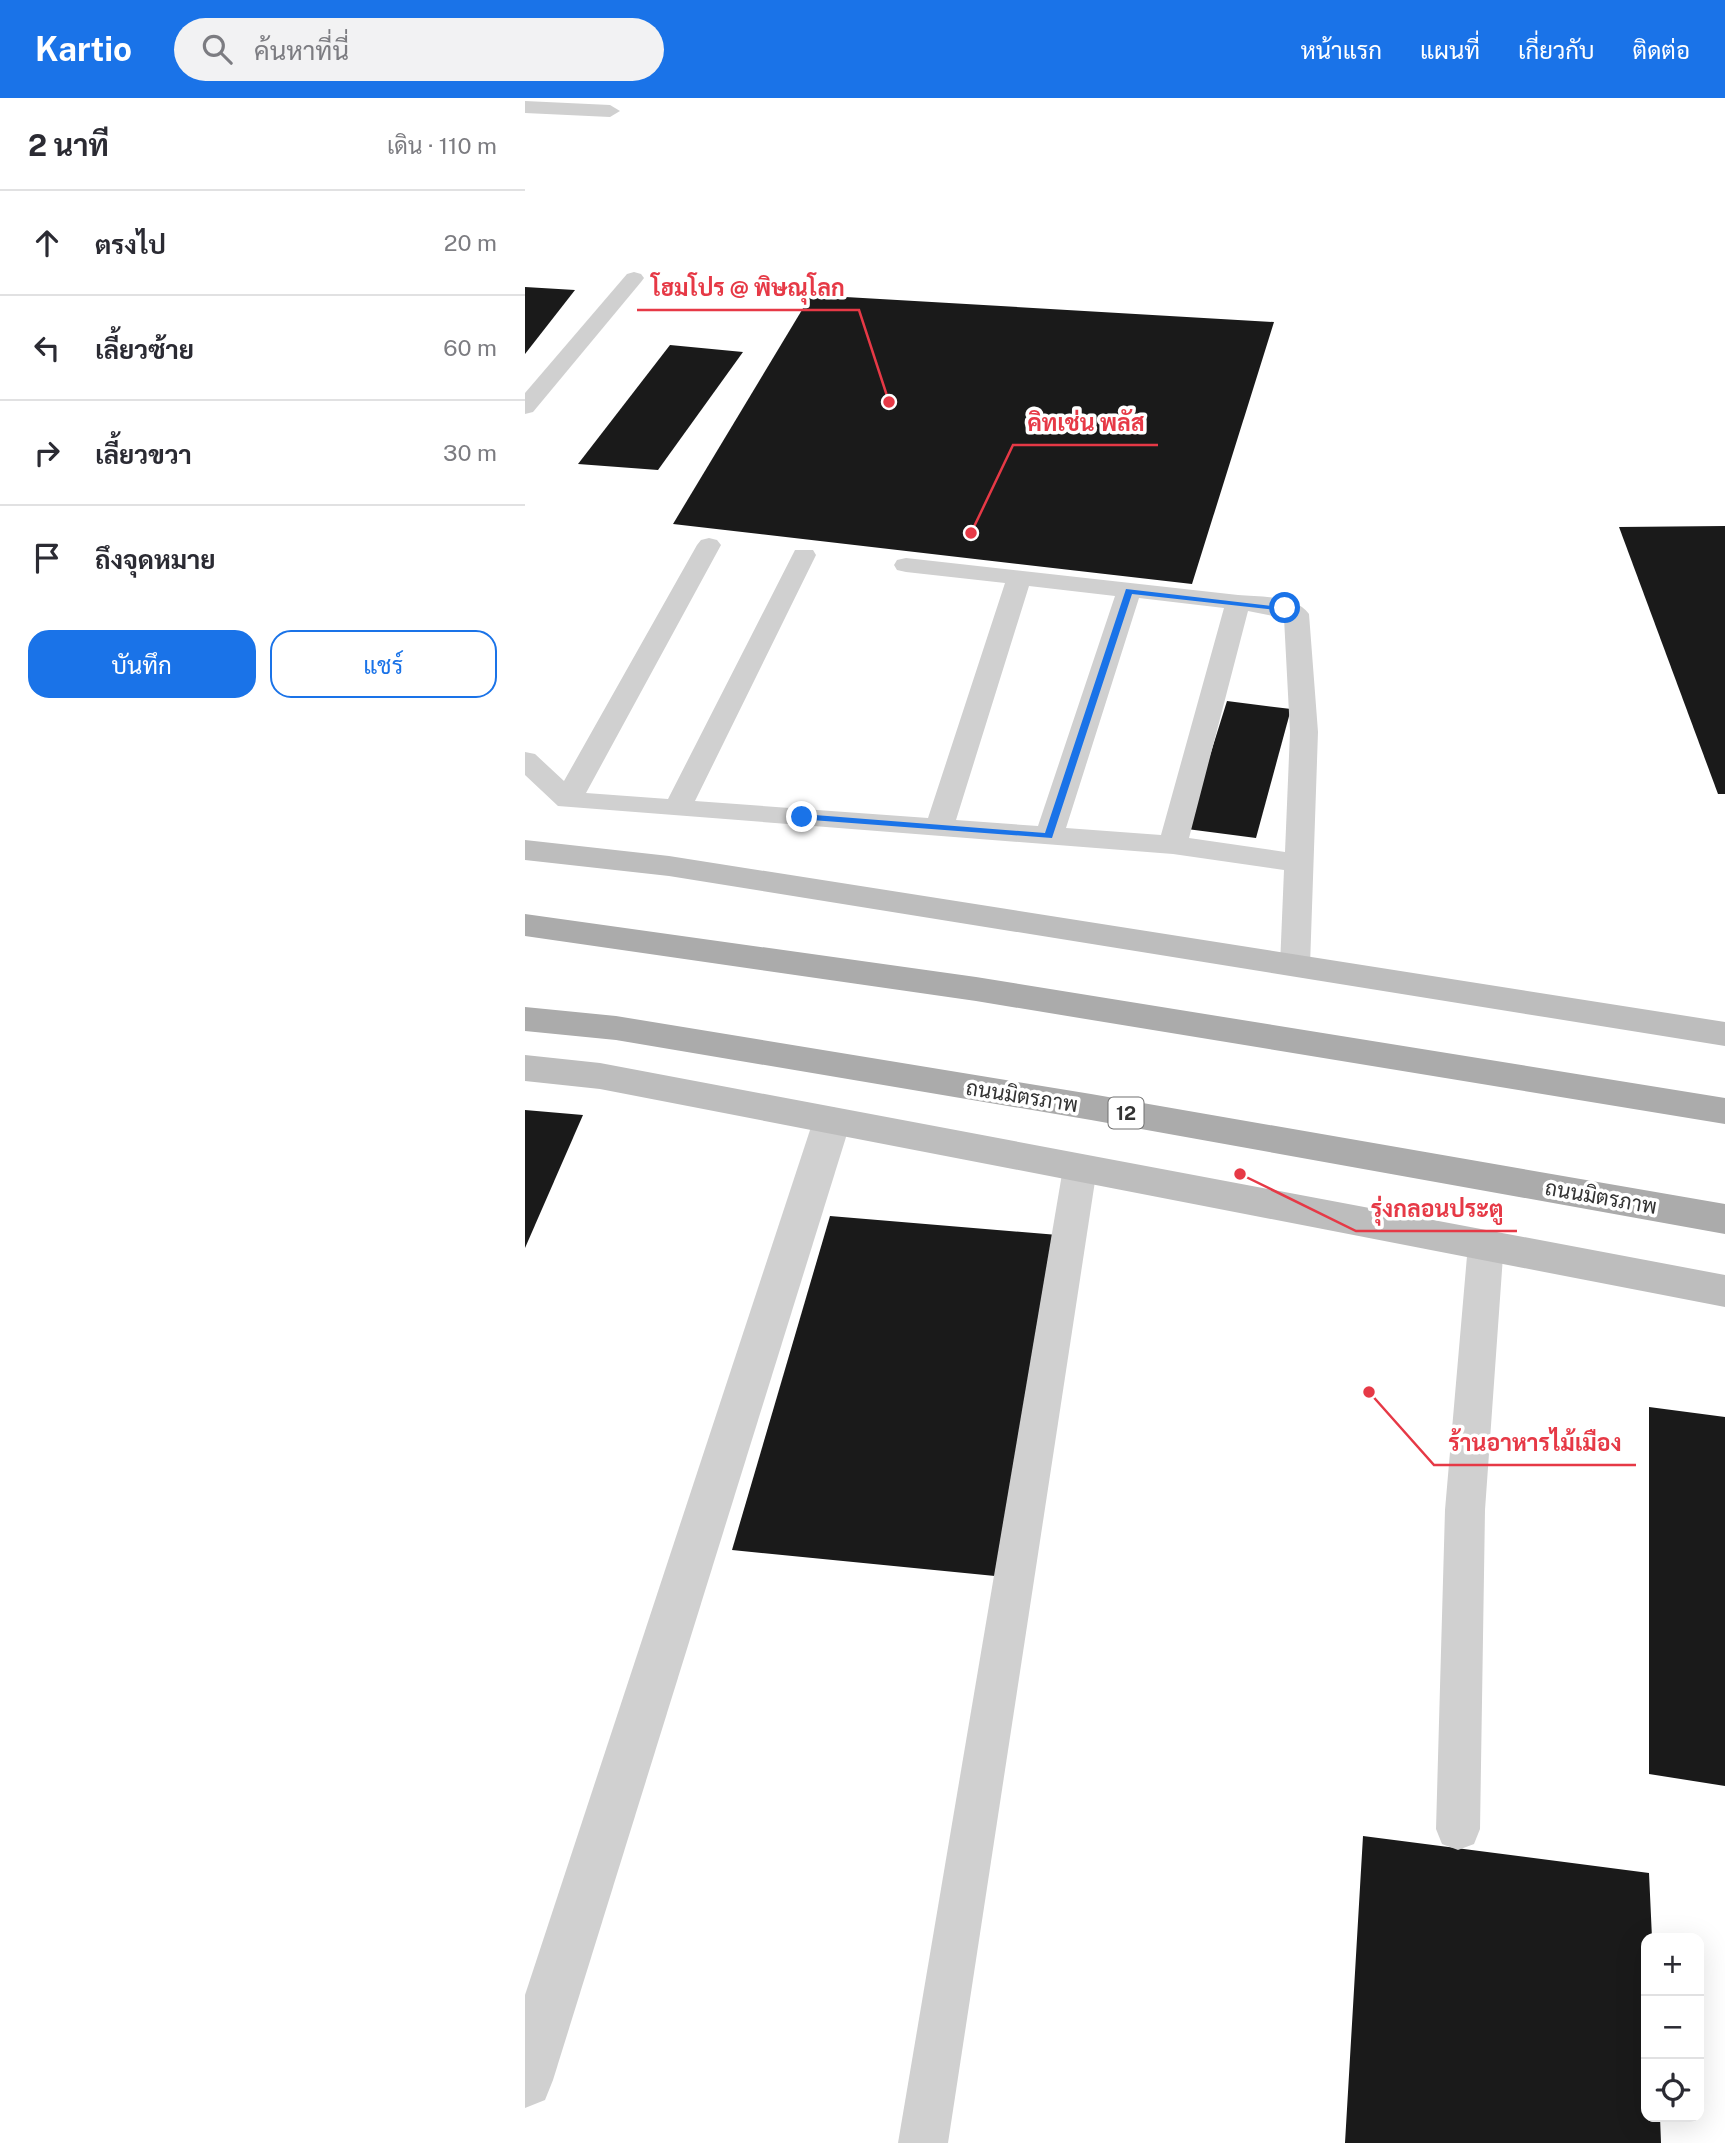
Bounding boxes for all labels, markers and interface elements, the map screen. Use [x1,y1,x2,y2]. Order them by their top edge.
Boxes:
search box [174,18,664,81]
text: Kartio [35,30,132,68]
icon: search [198,30,236,68]
text: ค้นหาที่นี่ [254,35,349,66]
text: หน้าแรก [1301,36,1382,64]
text: แผนที่ [1420,36,1480,64]
text: เกี่ยวกับ [1518,36,1595,64]
text: ติดต่อ [1633,36,1690,64]
text: 2 นาที [28,127,109,163]
text: เดิน · 110 m [387,132,497,159]
icon: ahead [28,224,66,262]
text: ตรงไป [95,229,166,260]
text: 20 m [444,229,497,256]
callout: โฮมโปร @ พิษณุโลก [637,266,859,310]
text: โฮมโปร @ พิษณุโลก [649,272,845,305]
icon: left [28,329,66,367]
text: เลี้ยวซ้าย [95,334,194,365]
text: 60 m [443,334,497,361]
callout: คิทเช่น พลัส [1013,401,1158,445]
text: คิทเช่น พลัส [1027,408,1145,436]
icon: right [28,434,66,472]
text: เลี้ยวขวา [95,439,192,470]
text: 30 m [443,439,497,466]
icon: arrive [28,539,66,577]
text: ถึงจุดหมาย [95,544,216,575]
route start [1269,592,1300,623]
button: บันทึก [28,630,256,698]
button: แชร์ [270,630,497,698]
route end [786,801,817,832]
street label: ถนนมิตรภาพ [964,1075,1080,1117]
road number: 12 [1109,1098,1143,1128]
street label: ถนนมิตรภาพ [1543,1175,1659,1219]
callout: รุ่งกลอนประตู [1356,1187,1517,1231]
text: รุ่งกลอนประตู [1371,1195,1503,1226]
callout: ร้านอาหารไม้เมือง [1434,1421,1636,1465]
text: ร้านอาหารไม้เมือง [1448,1427,1622,1456]
map controls [1641,1933,1704,2122]
button: + [1641,1933,1704,1996]
button: − [1641,1996,1704,2059]
button: locate [1641,2059,1704,2122]

